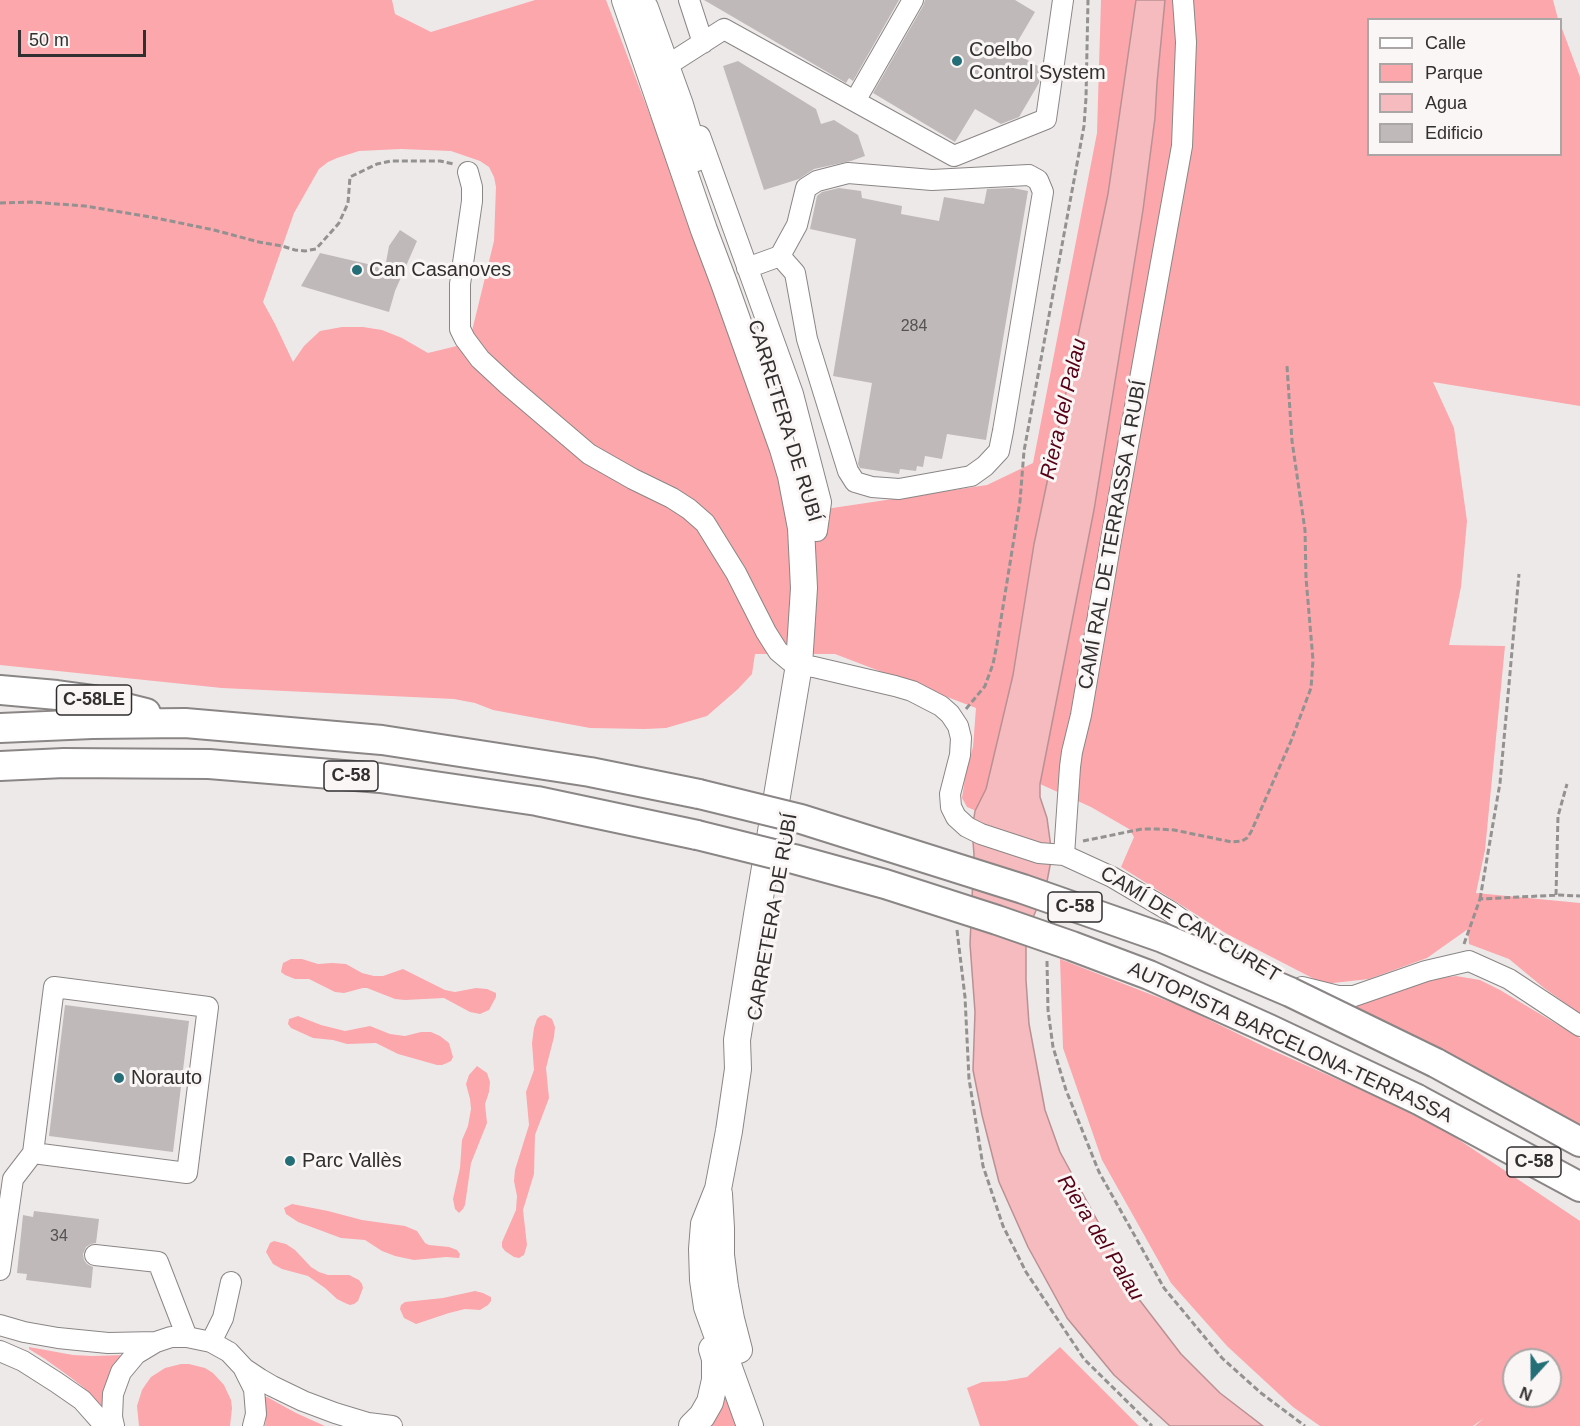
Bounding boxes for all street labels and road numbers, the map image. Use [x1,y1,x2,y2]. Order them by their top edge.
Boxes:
street label: CARRETERA DE RUBÍ [742,317,826,525]
street label: CAMÍ RAL DE TERRASSA A RUBÍ [1074,379,1152,691]
road number: C-58LE [56,685,132,715]
road number: C-58 [324,761,378,791]
street label: CARRETERA DE RUBÍ [743,811,803,1023]
street label: CAMÍ DE CAN CURET [1096,862,1284,988]
road number: C-58 [1048,892,1102,922]
street label: AUTOPISTA BARCELONA-TERRASSA [1124,957,1456,1129]
road number: C-58 [1507,1147,1561,1177]

